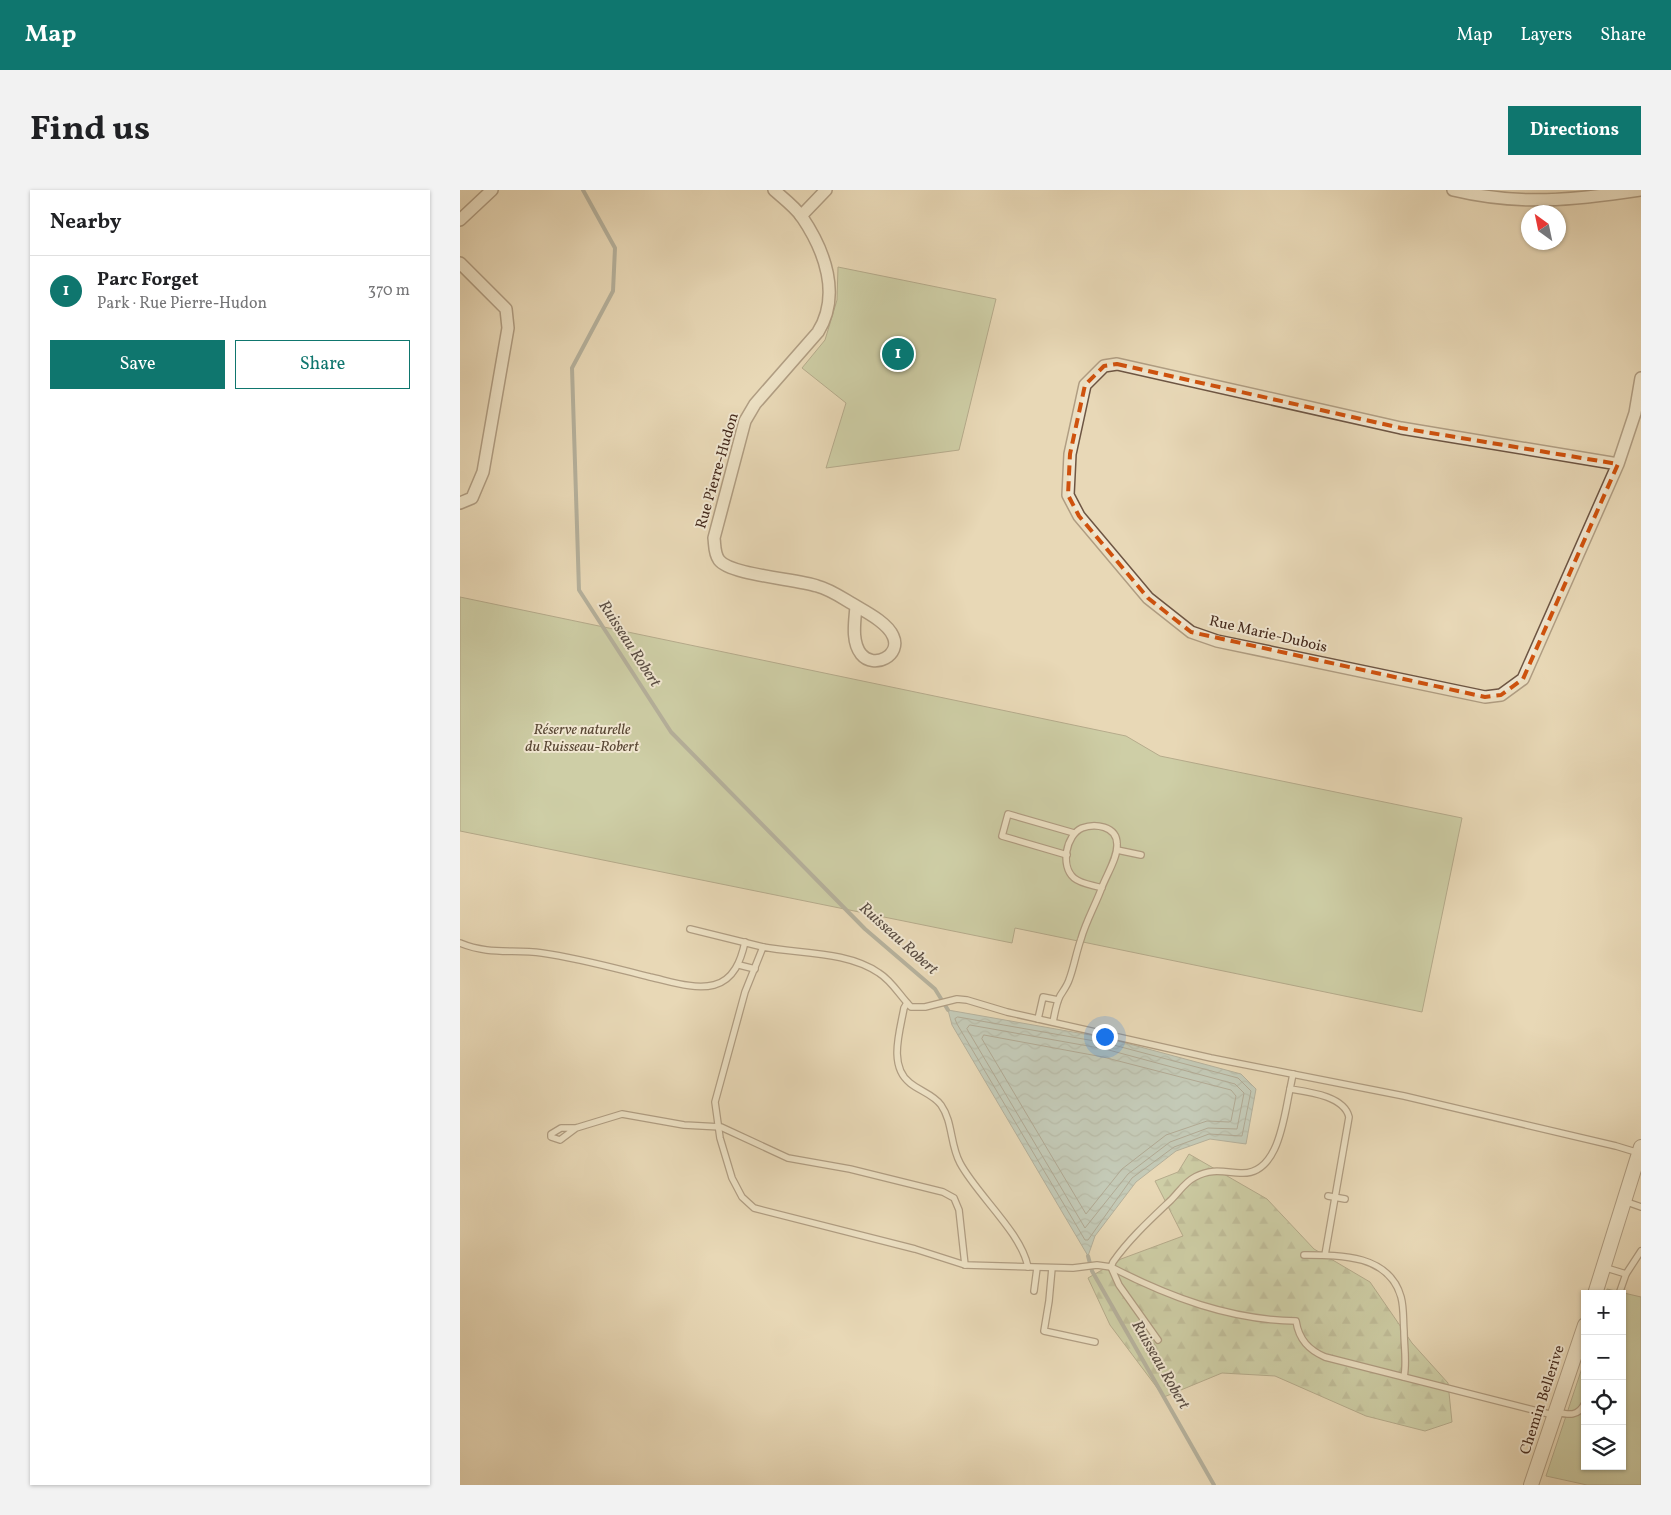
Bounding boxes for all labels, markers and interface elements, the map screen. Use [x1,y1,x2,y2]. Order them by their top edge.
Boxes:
text: Map [25,18,76,52]
text: Map [1456,23,1492,48]
text: Layers [1520,23,1572,48]
text: Share [1600,23,1646,48]
text: Find us [30,106,150,154]
button: Directions [1508,106,1641,155]
north arrow [1521,205,1566,250]
text: Nearby [50,208,121,237]
text: Parc Forget [97,267,199,293]
text: 1 [63,280,69,302]
text: 370 m [368,280,410,302]
text: Park · Rue Pierre-Hudon [97,293,267,315]
pin: 1 [882,335,914,373]
button: Save [50,340,225,389]
button: Share [235,340,410,389]
street label: Rue Pierre-Hudon [691,410,745,531]
water label: Ruisseau Robert [593,596,666,692]
street label: Rue Marie-Dubois [1207,611,1329,659]
park label: Réserve naturelle du Ruisseau-Robert [525,720,640,758]
water label: Ruisseau Robert [854,898,943,981]
your location [1092,1024,1118,1050]
map controls [1581,1290,1626,1470]
button: + [1581,1290,1626,1335]
water label: Ruisseau Robert [1126,1317,1195,1414]
button: − [1581,1335,1626,1380]
street label: Chemin Bellerive [1515,1343,1571,1457]
button: locate [1581,1380,1626,1425]
button: layers [1581,1425,1626,1470]

